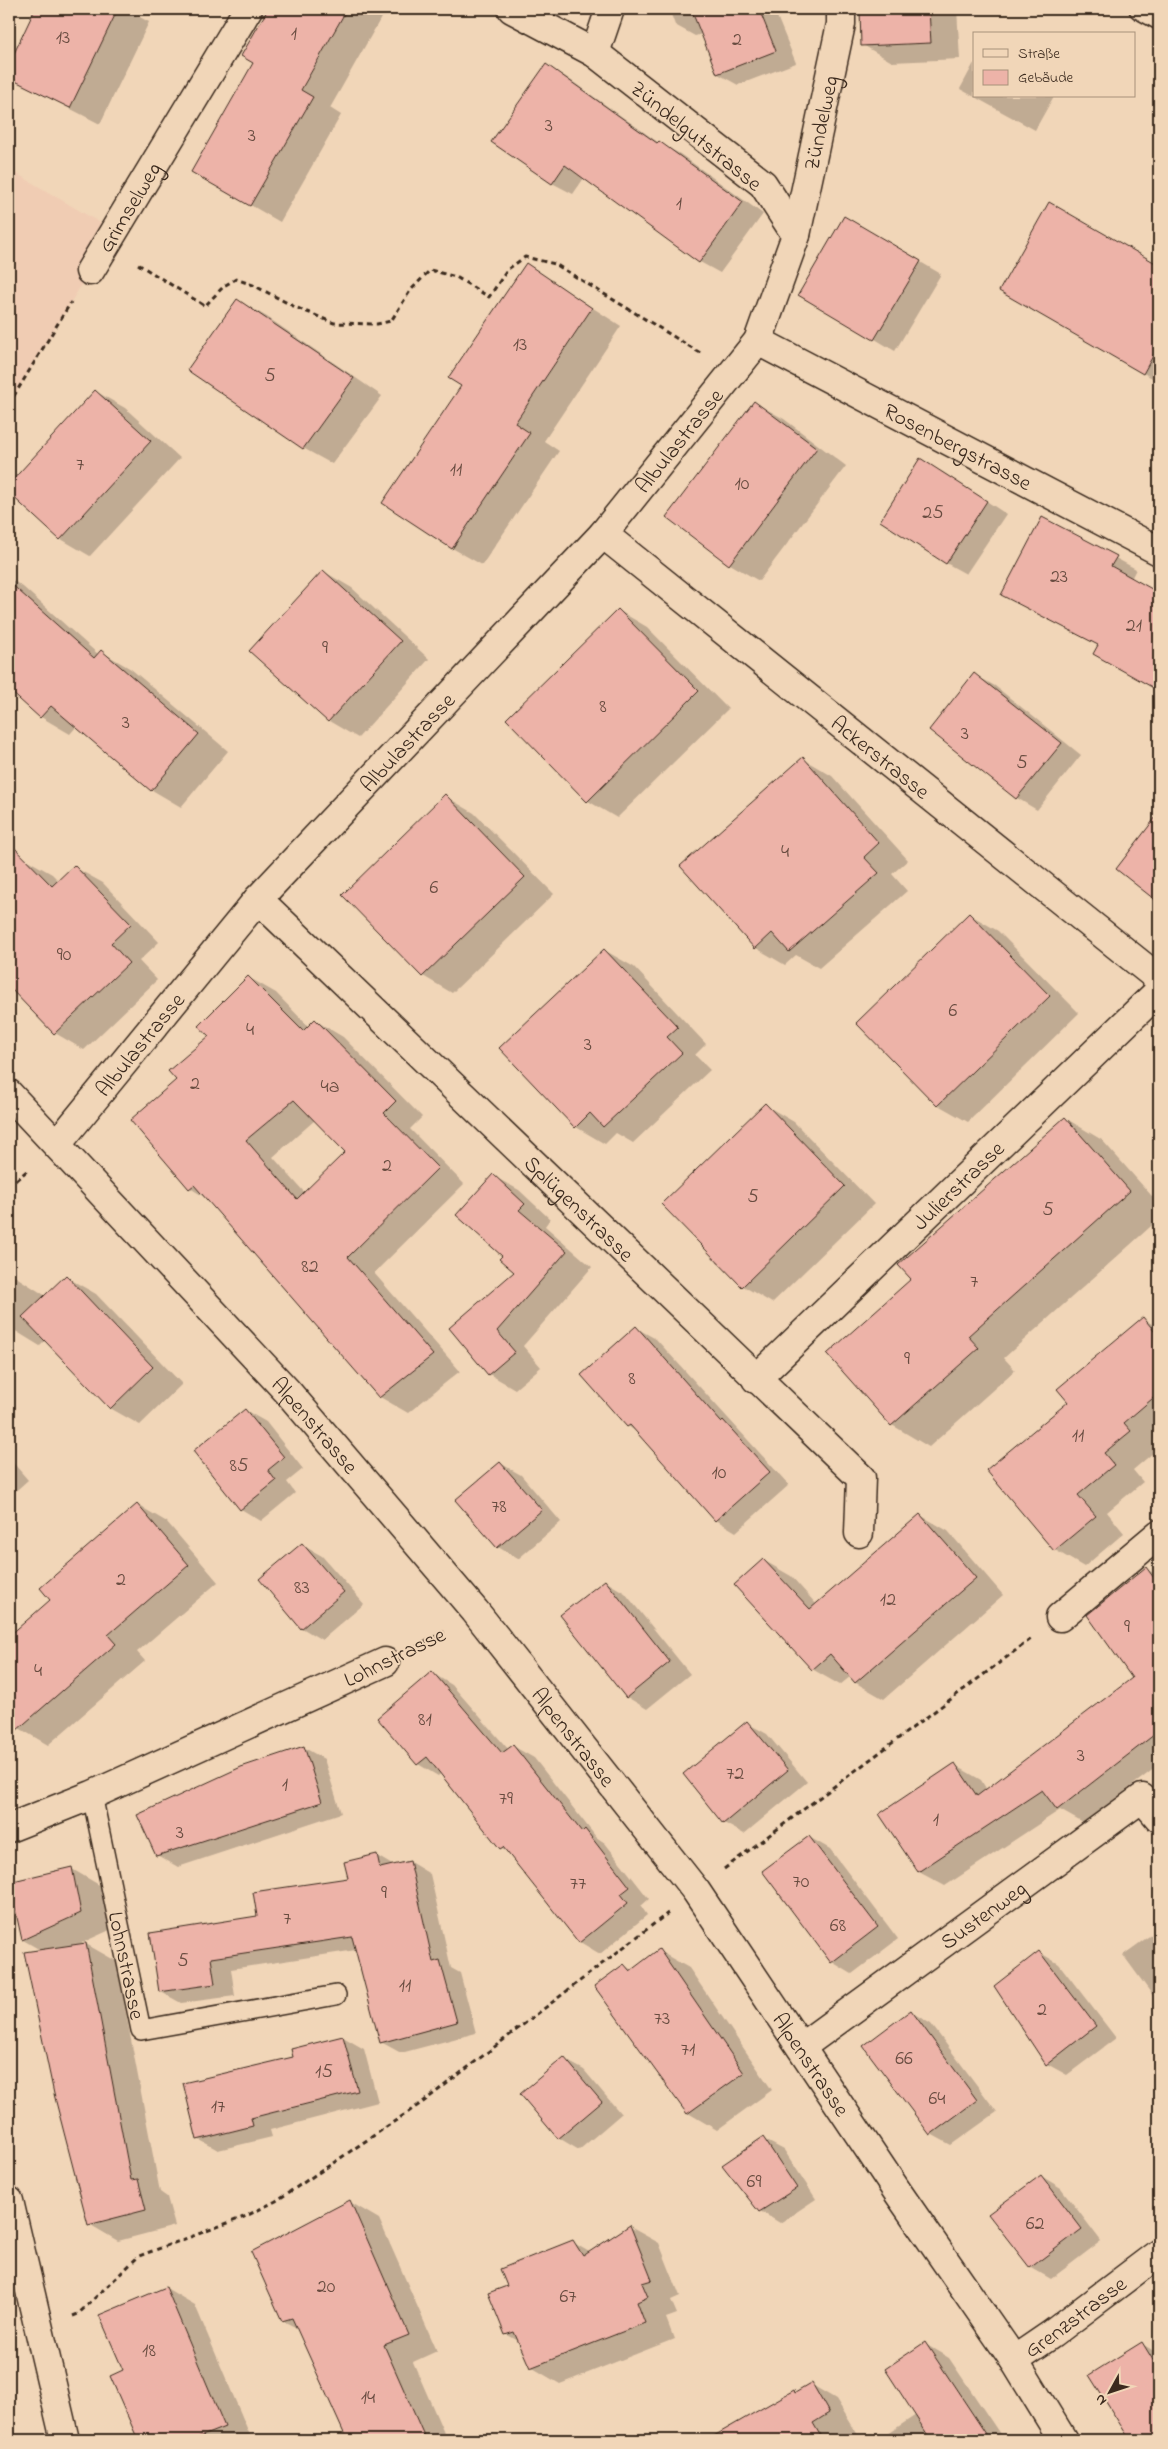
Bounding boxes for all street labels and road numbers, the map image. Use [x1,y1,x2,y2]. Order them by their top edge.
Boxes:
street label: Zündelweg [797,73,850,173]
street label: Zündelgutstrasse [622,74,768,201]
street label: Grimselweg [92,157,172,260]
street label: Albulastrasse [629,383,733,501]
street label: Rosenbergstrasse [877,396,1037,501]
street label: Albulastrasse [354,687,464,801]
street label: Ackerstrasse [823,709,936,809]
street label: Albulastrasse [89,987,194,1105]
street label: Julierstrasse [906,1135,1013,1239]
street label: Splügenstrasse [515,1149,640,1271]
street label: Alpenstrasse [262,1371,365,1482]
street label: Lohnstrasse [339,1620,452,1697]
street label: Alpenstrasse [522,1681,621,1795]
street label: Sustenweg [935,1874,1035,1959]
street label: Lohnstrasse [98,1909,151,2023]
street label: Alpenstrasse [763,2007,856,2124]
street label: Grenzstrasse [1019,2270,1135,2367]

